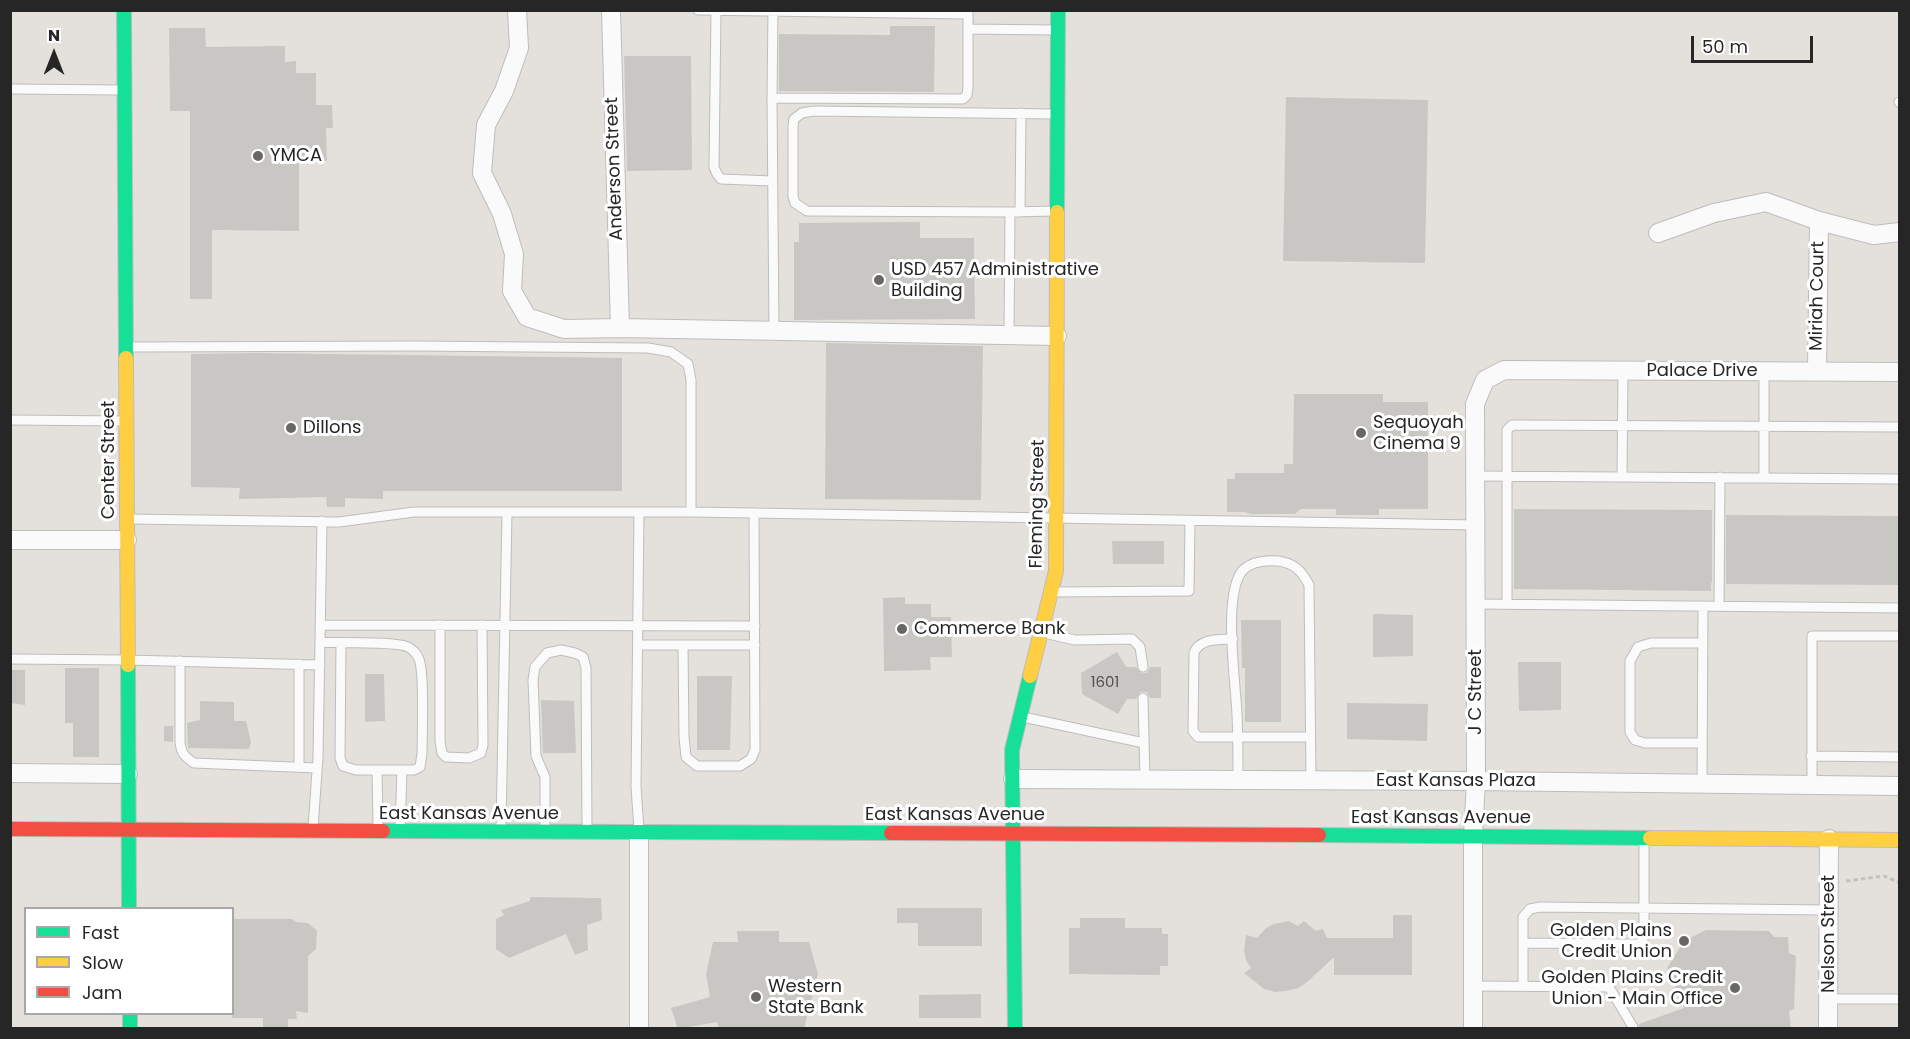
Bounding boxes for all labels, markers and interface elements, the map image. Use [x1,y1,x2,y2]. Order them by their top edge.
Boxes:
north arrow [24,24,84,84]
text: N [48,24,60,47]
scale bar [1694,24,1816,62]
text: 50 m [1702,34,1748,59]
street label: Anderson Street [602,97,628,241]
place label: YMCA [270,145,322,167]
marker: YMCA [251,149,265,163]
street label: Miriah Court [1806,241,1830,351]
place label: USD 457 Administrative Building [891,259,1099,302]
marker: USD 457 Administrative Building [872,273,886,287]
street label: Palace Drive [1646,360,1758,382]
street label: Center Street [98,401,120,519]
place label: Sequoyah Cinema 9 [1373,412,1464,454]
place label: Dillons [303,417,361,439]
marker: Dillons [284,421,298,435]
marker: Sequoyah Cinema 9 [1354,426,1368,440]
street label: Fleming Street [1026,439,1050,569]
place label: Commerce Bank [914,618,1065,640]
marker: Commerce Bank [895,622,909,636]
street label: J C Street [1465,649,1487,735]
house number: 1601 [1091,674,1119,692]
street label: East Kansas Plaza [1376,770,1536,792]
street label: East Kansas Avenue [379,803,559,825]
street label: East Kansas Avenue [865,804,1045,826]
street label: East Kansas Avenue [1351,807,1531,829]
street label: Nelson Street [1818,875,1840,993]
legend [24,907,234,1015]
text: Fast [82,920,119,945]
place label: Golden Plains Credit Union [1550,920,1672,962]
marker: Golden Plains Credit Union [1677,934,1691,948]
text: Slow [82,950,123,975]
place label: Golden Plains Credit Union - Main Office [1541,967,1723,1010]
place label: Western State Bank [768,976,864,1018]
text: Jam [82,980,122,1005]
marker: Golden Plains Credit Union - Main Office [1728,981,1742,995]
marker: Western State Bank [749,990,763,1004]

